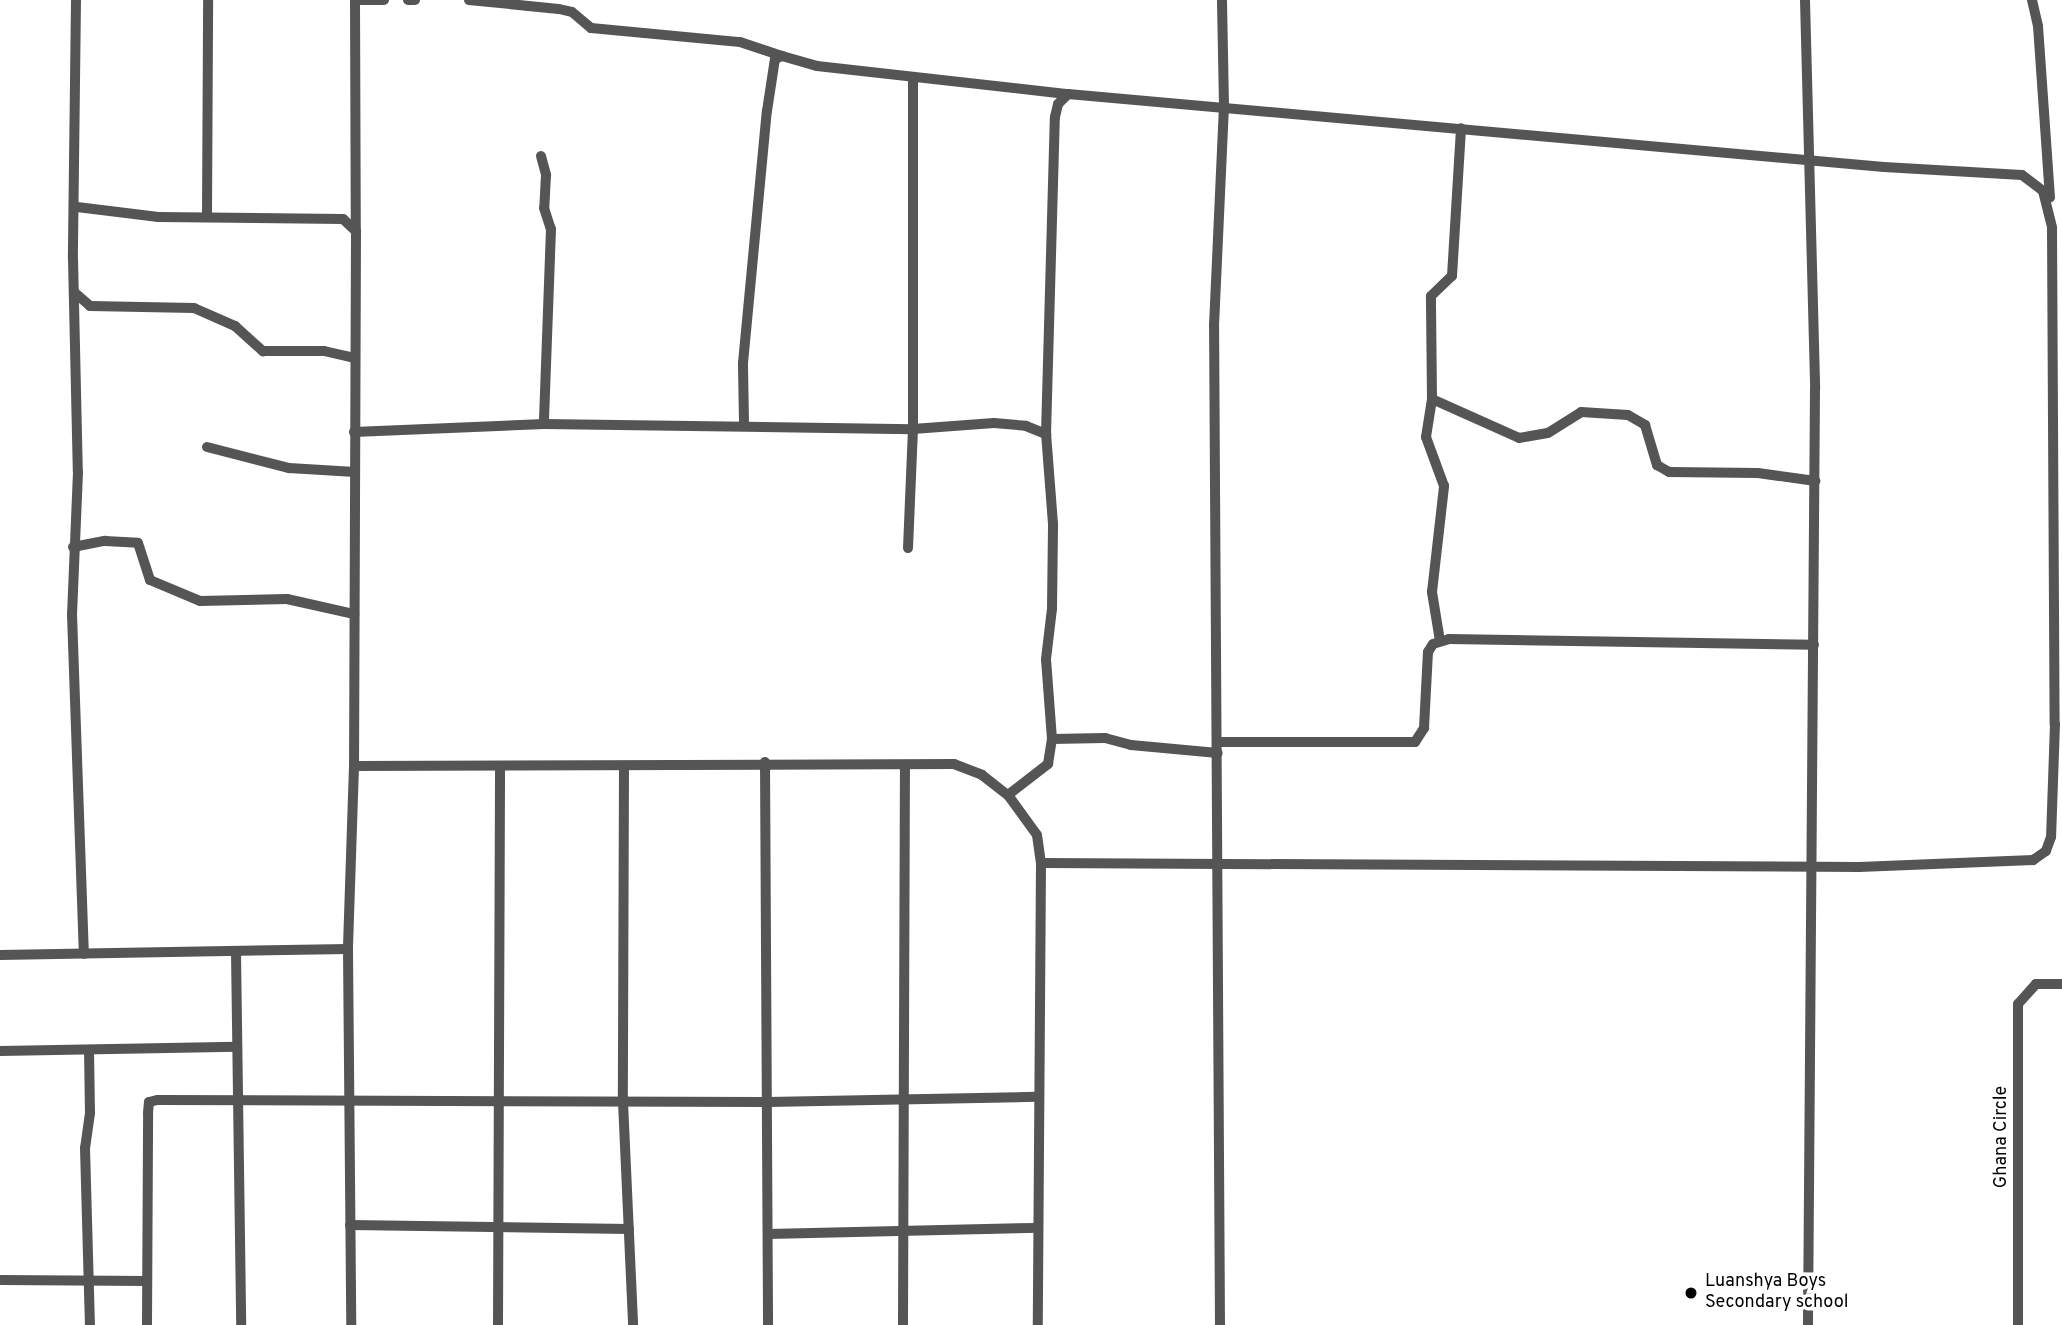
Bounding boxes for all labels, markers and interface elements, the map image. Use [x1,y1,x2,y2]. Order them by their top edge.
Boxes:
street label: Ghana Circle [1991,1086,2013,1188]
place label: Luanshya Boys Secondary school [1705,1272,1848,1314]
marker: Luanshya Boys Secondary school [1683,1285,1699,1301]

